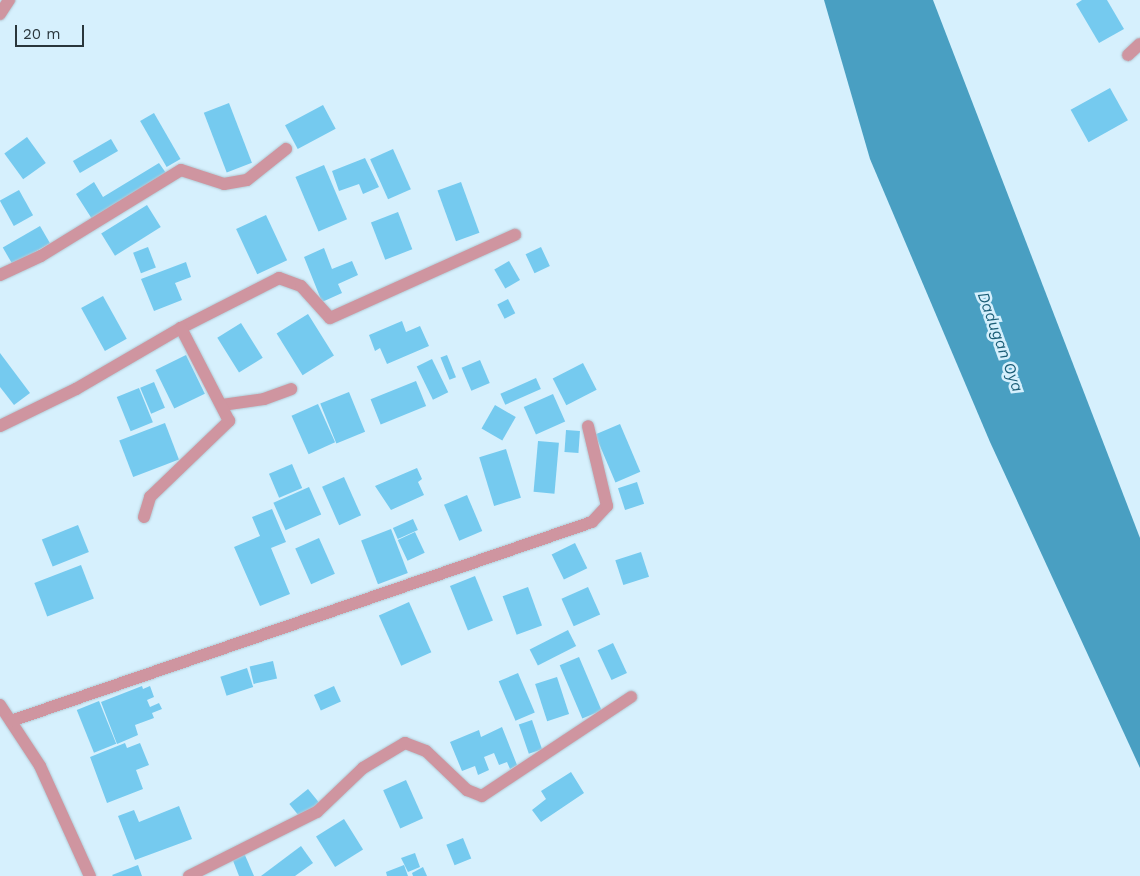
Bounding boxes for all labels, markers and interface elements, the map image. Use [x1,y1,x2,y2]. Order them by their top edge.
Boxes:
scale bar [18,15,86,47]
text: 20 m [23,25,61,43]
water label: Dadugan Oya [973,289,1027,395]

